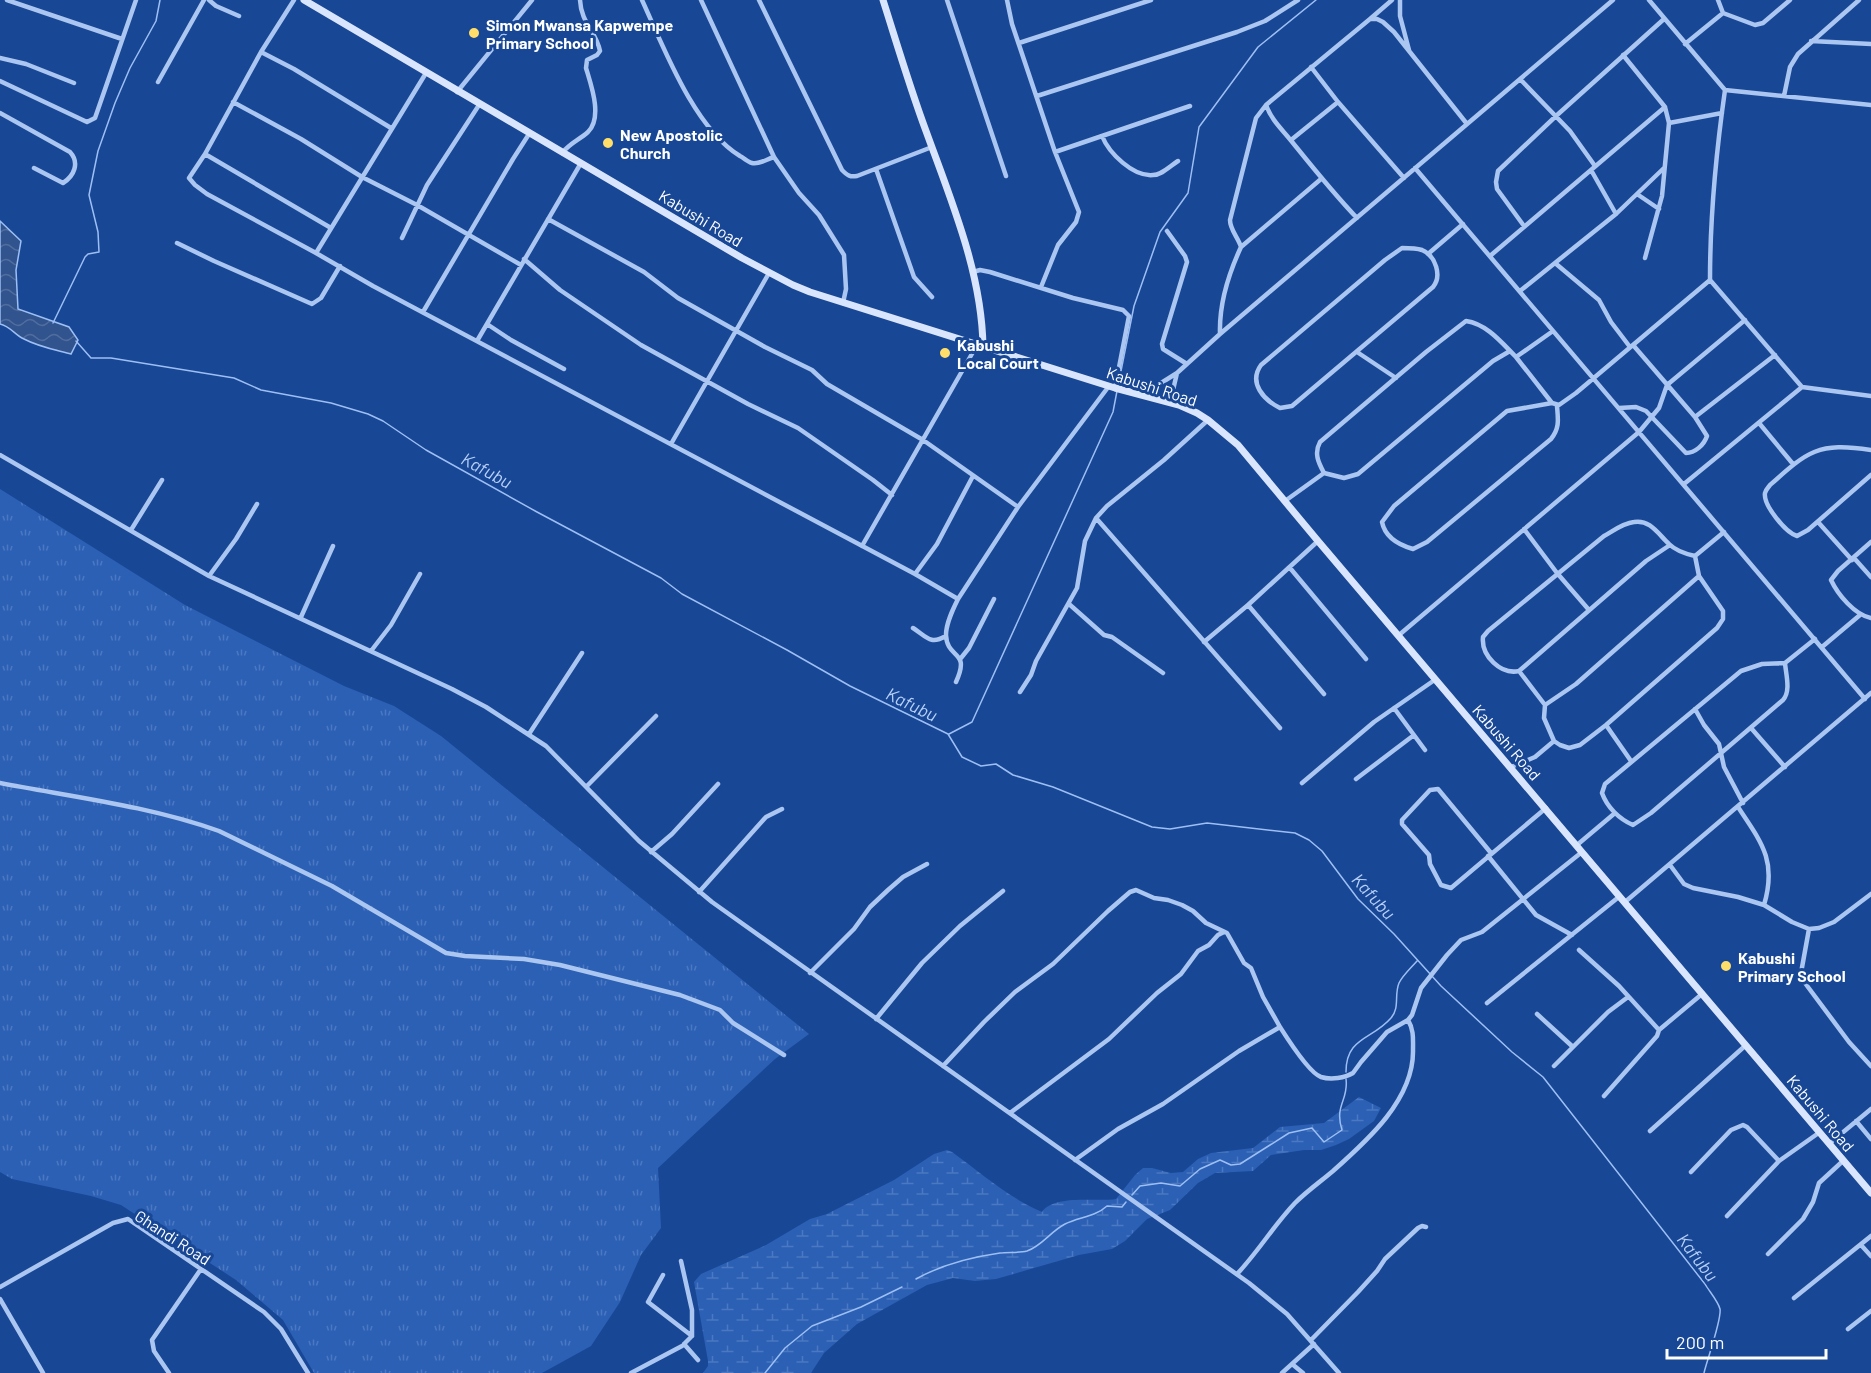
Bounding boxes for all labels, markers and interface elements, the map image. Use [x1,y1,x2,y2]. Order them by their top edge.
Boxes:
place label: Simon Mwansa Kapwempe Primary School [486,15,674,52]
marker: Simon Mwansa Kapwempe Primary School [467,26,481,40]
place label: New Apostolic Church [620,125,723,162]
marker: New Apostolic Church [601,136,615,150]
street label: Kabushi Road [656,186,746,250]
place label: Kabushi Local Court [957,335,1039,372]
marker: Kabushi Local Court [938,346,952,360]
street label: Kabushi Road [1104,362,1200,410]
water label: Kafubu [458,447,516,493]
water label: Kafubu [883,682,941,726]
street label: Kabushi Road [1469,700,1545,784]
water label: Kafubu [1348,868,1400,924]
place label: Kabushi Primary School [1738,948,1846,985]
marker: Kabushi Primary School [1719,959,1733,973]
street label: Kabushi Road [1783,1071,1859,1155]
street label: Ghandi Road [132,1205,214,1269]
water label: Kafubu [1673,1229,1723,1285]
scale bar [1667,1322,1826,1360]
text: 200 m [1676,1331,1724,1353]

